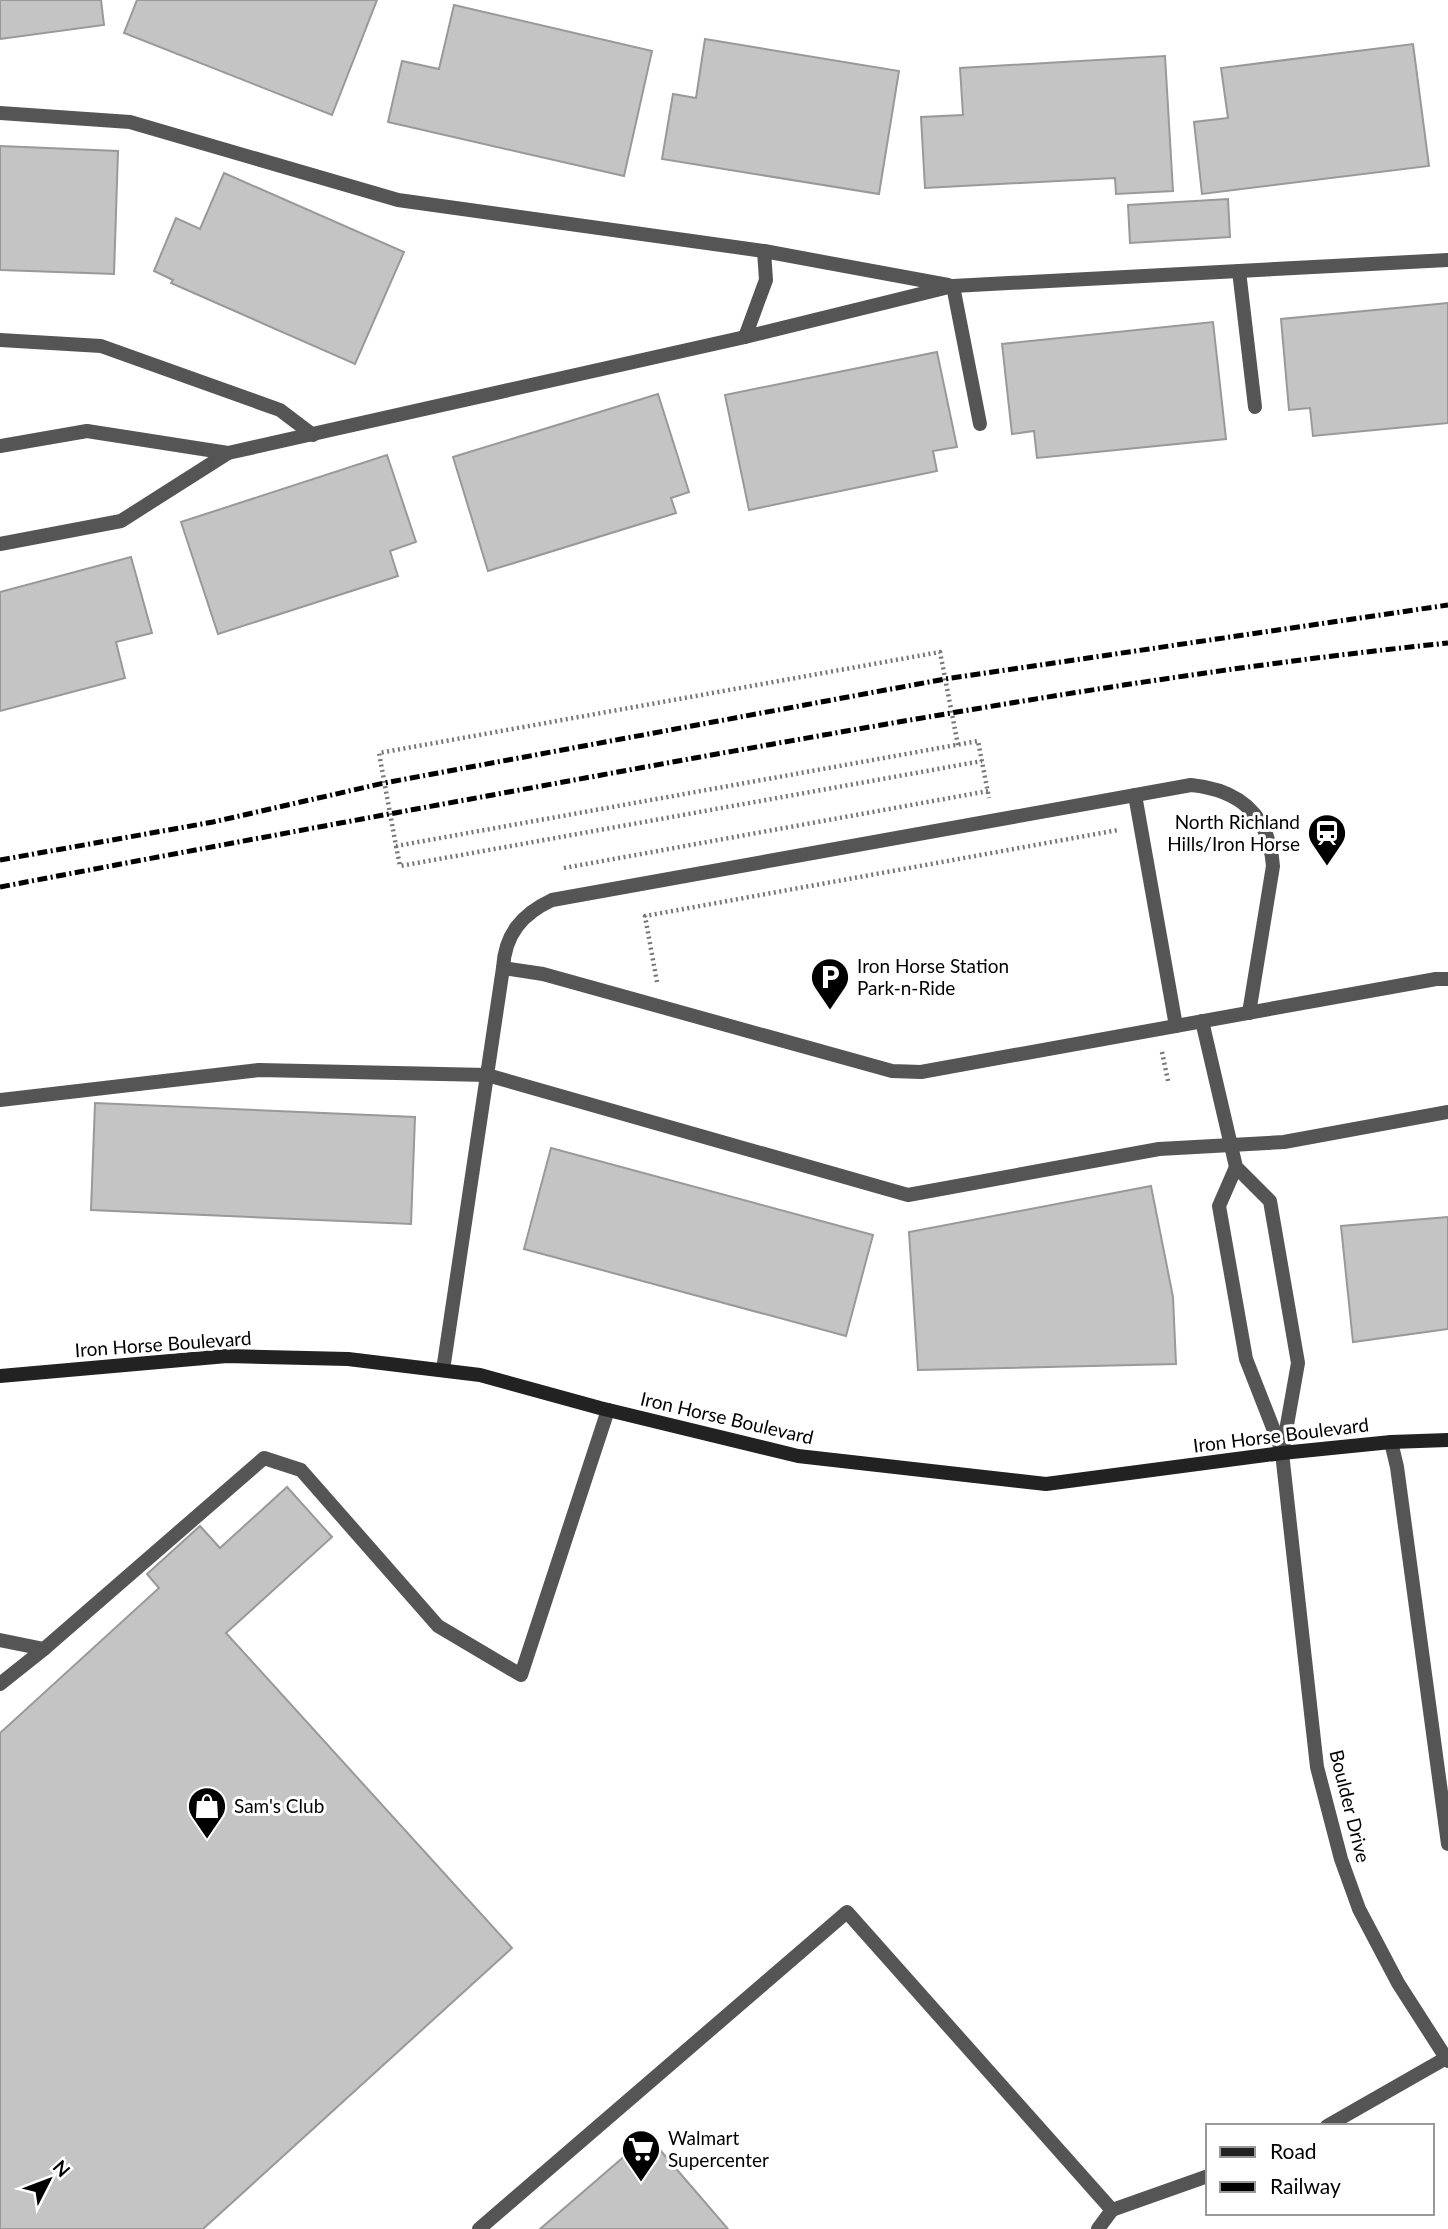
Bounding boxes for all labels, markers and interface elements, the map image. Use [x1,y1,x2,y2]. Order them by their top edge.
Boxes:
place label: North Richland Hills/Iron Horse [1167,810,1300,855]
station icon: North Richland Hills/Iron Horse [1306,812,1348,867]
place label: Iron Horse Station Park-n-Ride [857,954,1009,999]
parking icon: Iron Horse Station Park-n-Ride [809,956,851,1011]
street label: Iron Horse Boulevard [74,1326,252,1361]
street label: Iron Horse Boulevard [638,1386,816,1449]
street label: Iron Horse Boulevard [1192,1412,1370,1457]
street label: Boulder Drive [1325,1747,1376,1865]
shop icon: Sam's Club [186,1785,228,1840]
place label: Sam's Club [234,1794,324,1817]
legend [1206,2124,1434,2215]
place label: Walmart Supercenter [668,2126,769,2171]
supermarket icon: Walmart Supercenter [620,2128,662,2183]
text: Road [1270,2138,1317,2163]
north arrow [14,2145,84,2215]
text: N [49,2155,75,2181]
text: Railway [1270,2173,1341,2198]

